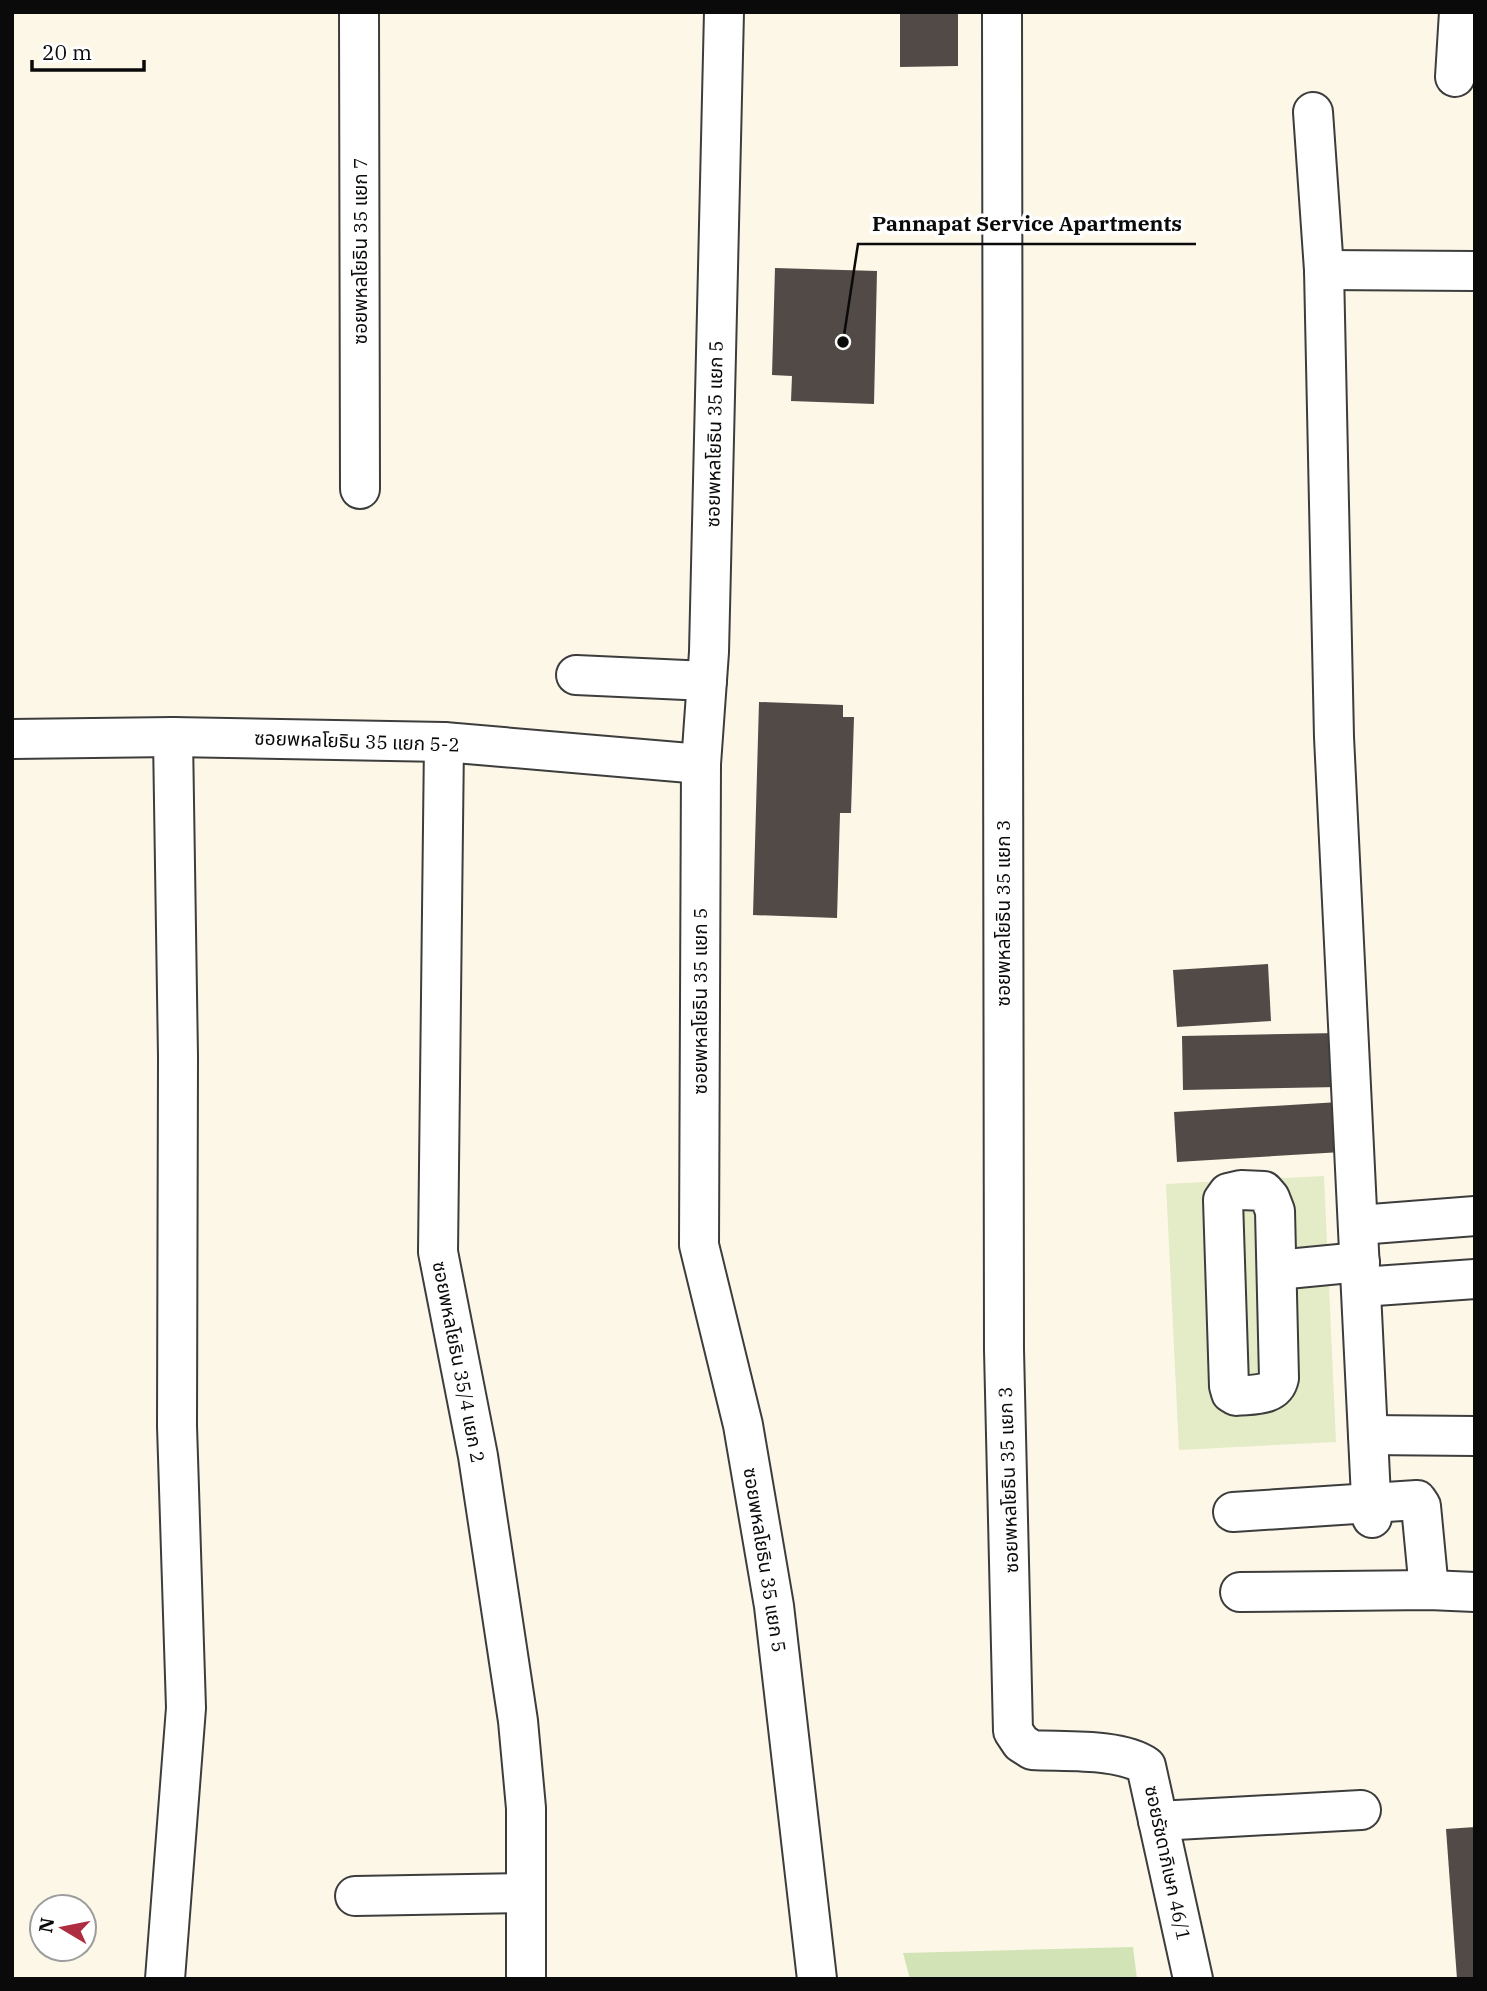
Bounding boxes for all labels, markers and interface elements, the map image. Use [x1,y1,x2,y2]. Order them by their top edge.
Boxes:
scale bar [32,28,144,72]
text: 20 m [42,38,92,66]
street label: ซอยพหลโยธิน 35 แยก 7 [348,158,372,344]
callout: Pannapat Service Apartments [858,202,1196,244]
text: Pannapat Service Apartments [872,209,1182,237]
street label: ซอยพหลโยธิน 35 แยก 5 [700,340,728,528]
street label: ซอยพหลโยธิน 35 แยก 5-2 [254,725,460,757]
street label: ซอยพหลโยธิน 35 แยก 3 [991,820,1015,1006]
street label: ซอยพหลโยธิน 35 แยก 5 [688,908,712,1094]
street label: ซอยพหลโยธิน 35/4 แยก 2 [428,1259,490,1465]
street label: ซอยพหลโยธิน 35 แยก 3 [993,1386,1023,1574]
street label: ซอยพหลโยธิน 35 แยก 5 [739,1466,791,1654]
street label: ซอยรัชดาภิเษก 46/1 [1140,1783,1196,1943]
north arrow [28,1893,98,1963]
text: N [33,1916,59,1935]

